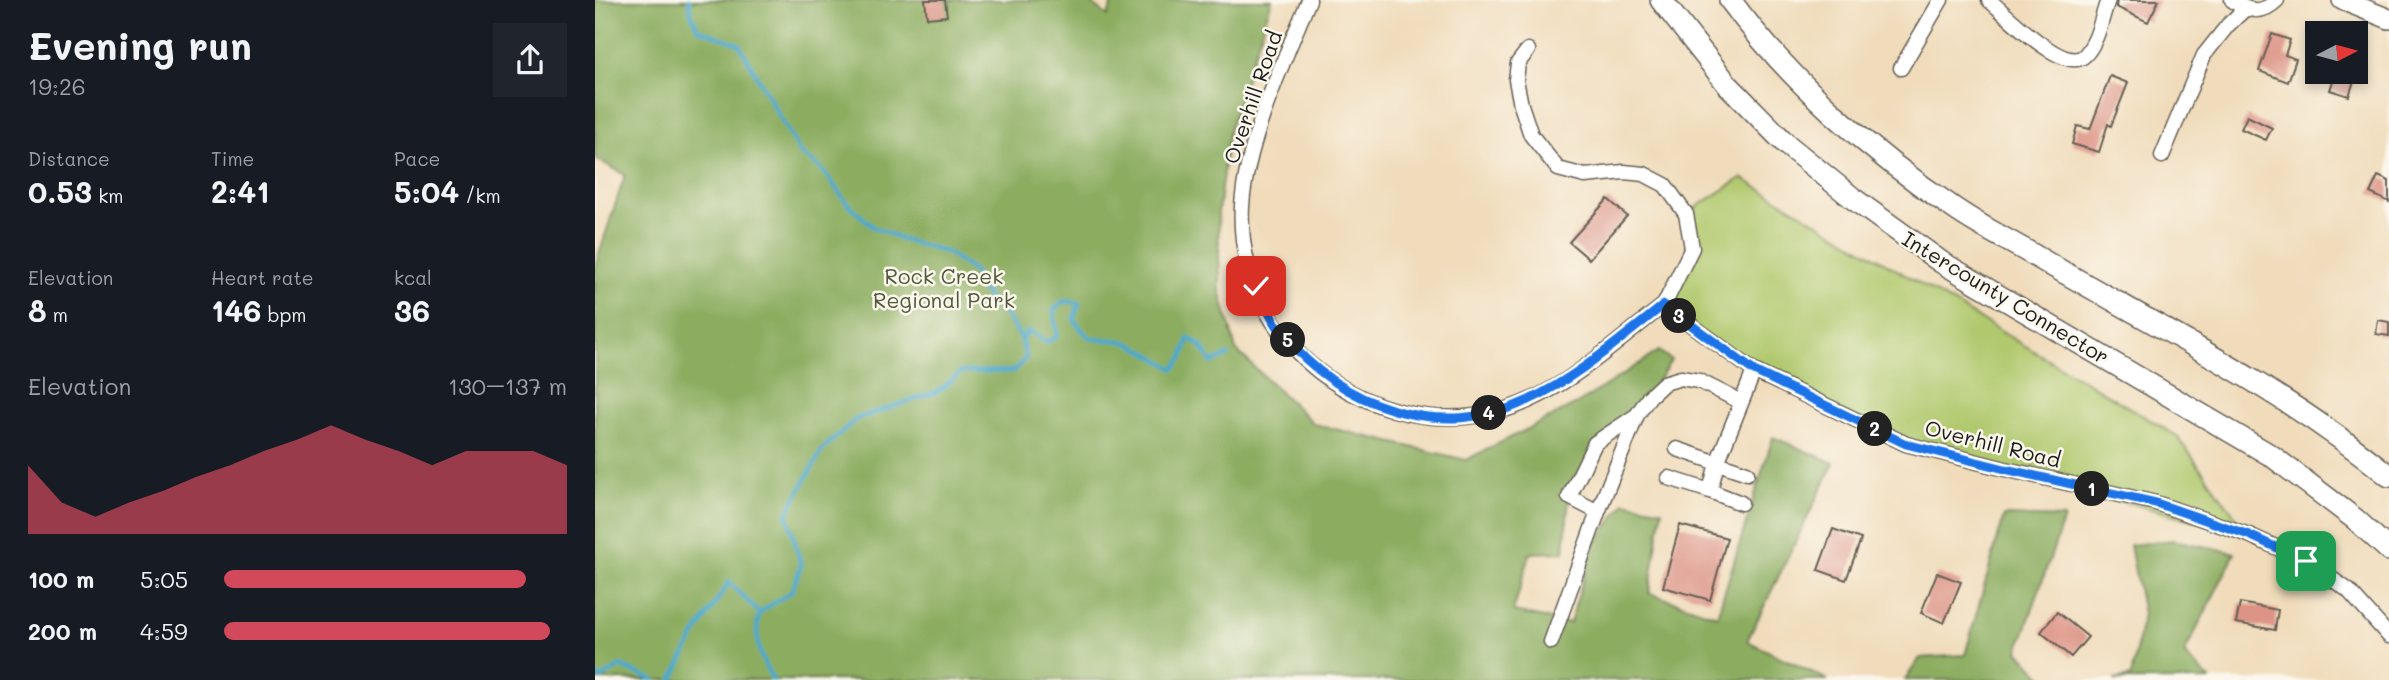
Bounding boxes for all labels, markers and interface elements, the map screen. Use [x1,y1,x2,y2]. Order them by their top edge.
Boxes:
text: Evening run [28,20,252,70]
north arrow [2305,21,2368,84]
map controls [2305,21,2368,84]
button: share [493,23,567,97]
street label: Overhill Road [1217,27,1287,167]
text: 19:26 [28,71,86,101]
text: Distance [28,146,110,171]
text: Time [211,146,254,171]
text: Pace [394,146,440,171]
text: 0.53 [28,171,92,211]
text: 2:41 [211,171,270,211]
text: 5:04 [394,171,459,211]
text: km [92,183,123,208]
text: /km [459,183,501,208]
street label: Intercounty Connector [1898,224,2114,370]
pin [1226,256,1286,316]
park label: Rock Creek Regional Park [873,262,1015,313]
text: Elevation [28,265,113,290]
text: Heart rate [211,265,314,290]
text: kcal [394,265,432,290]
icon: check [1237,267,1275,305]
text: 8 [28,290,47,330]
text: 146 [211,290,261,330]
text: 36 [394,290,430,330]
pin: 3 [1661,298,1697,334]
text: m [47,302,68,327]
text: bpm [261,302,307,327]
text: 3 [1673,303,1684,328]
pin: 5 [1271,322,1305,358]
text: 5 [1282,327,1293,352]
text: Elevation [28,371,131,401]
text: 130–137 m [448,371,567,401]
pin: 4 [1471,396,1507,430]
text: 4 [1482,400,1495,425]
pin: 2 [1857,412,1893,446]
street label: Overhill Road [1922,413,2064,473]
text: 2 [1869,416,1880,441]
pin: 1 [2075,472,2109,506]
text: 1 [2087,476,2096,501]
pin [2276,531,2336,591]
icon: arrive [2287,542,2325,580]
text: 100 m [28,564,94,594]
text: 5:05 [140,564,188,594]
text: 200 m [28,616,97,646]
text: 4:59 [140,616,188,646]

